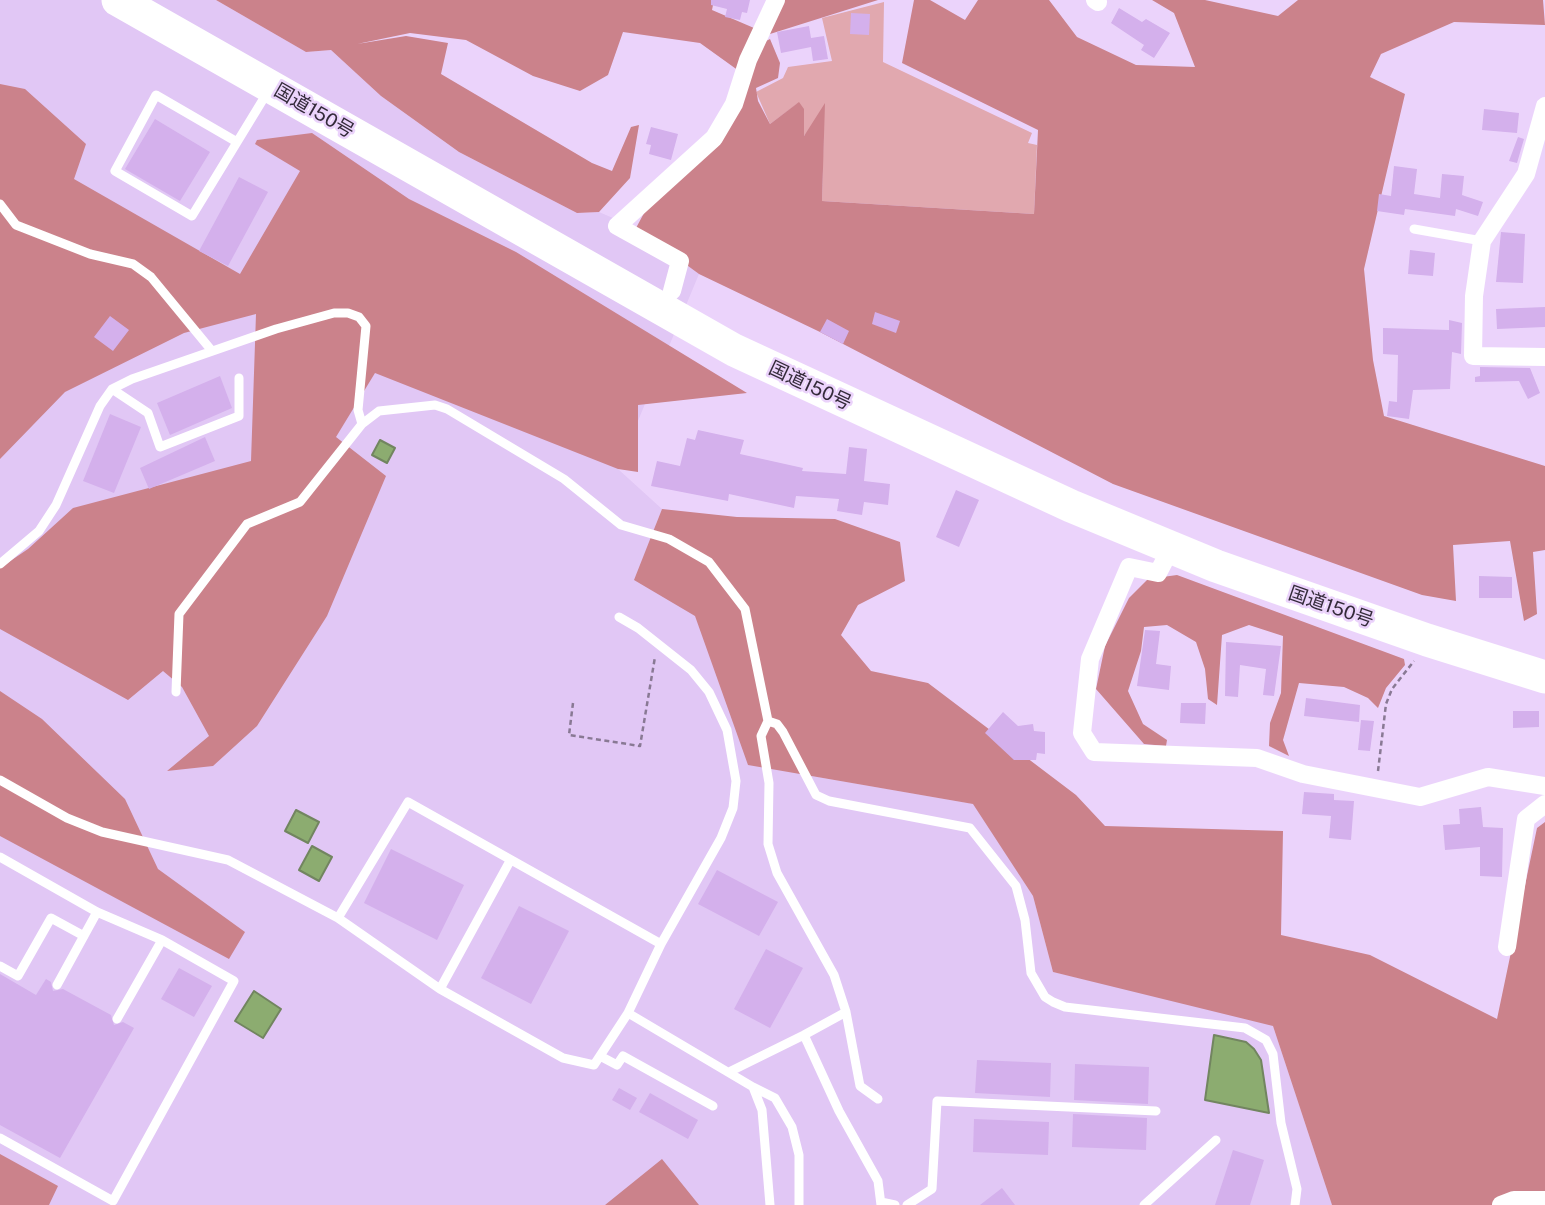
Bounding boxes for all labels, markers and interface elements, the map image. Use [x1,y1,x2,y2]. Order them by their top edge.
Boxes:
street label: 国道150号 [270,79,358,143]
street label: 国道150号 [765,357,855,415]
street label: 国道150号 [1285,582,1377,632]

